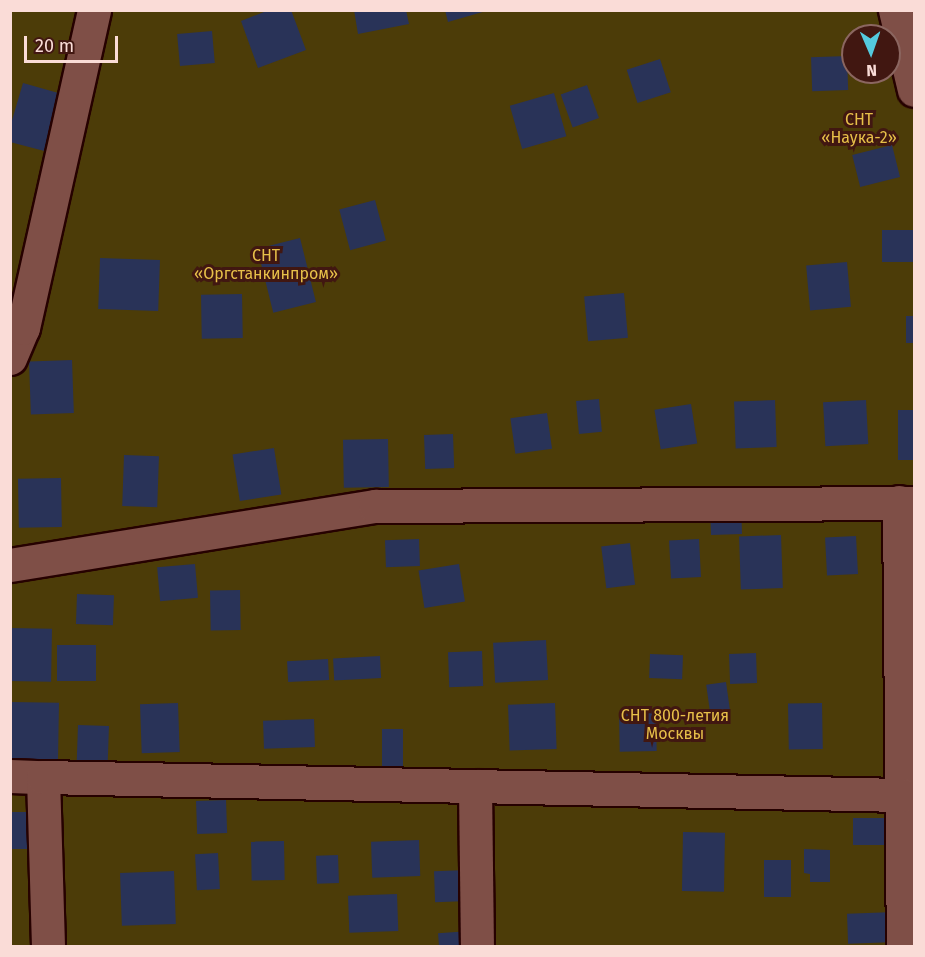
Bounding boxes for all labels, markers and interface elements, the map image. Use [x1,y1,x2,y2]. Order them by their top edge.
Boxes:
scale bar [27,24,122,62]
north arrow [841,24,901,84]
text: 20 m [35,35,74,57]
text: N [866,61,877,80]
park label: СНТ «Наука-2» [821,110,897,148]
park label: СНТ «Оргстанкинпром» [194,246,338,284]
park label: СНТ 800-летия Москвы [621,706,729,744]

